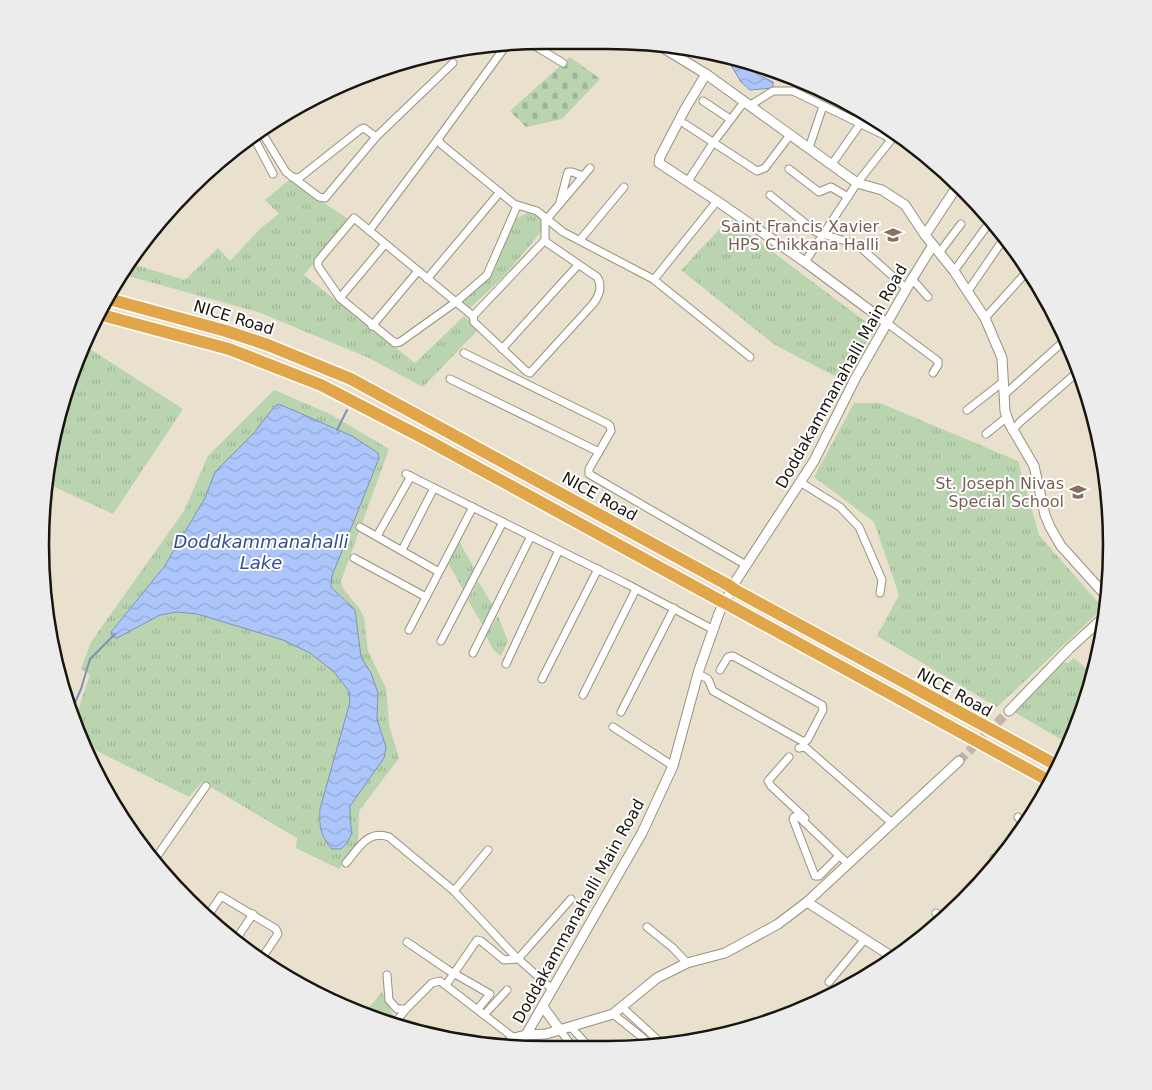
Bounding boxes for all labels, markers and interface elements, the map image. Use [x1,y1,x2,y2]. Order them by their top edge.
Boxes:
place label: Saint Francis Xavier HPS Chikkana Halli [721,217,879,254]
school or university icon: Saint Francis Xavier HPS Chikkana Halli [883,225,903,245]
street label: Doddakammanahalli Main Road [772,261,911,492]
street label: NICE Road [191,296,276,339]
street label: NICE Road [559,468,641,525]
place label: St. Joseph Nivas Special School [935,474,1064,511]
school or university icon: St. Joseph Nivas Special School [1068,482,1088,502]
water label: Doddkammanahalli Lake [173,531,349,573]
street label: NICE Road [914,664,996,721]
street label: Doddakammanahalli Main Road [509,796,648,1027]

